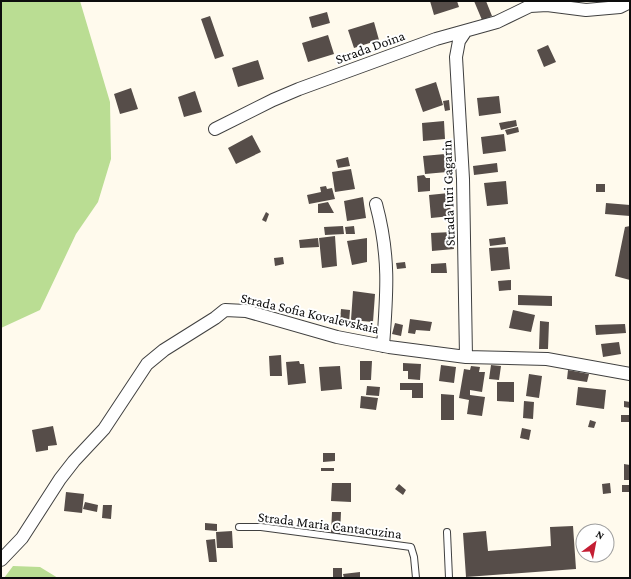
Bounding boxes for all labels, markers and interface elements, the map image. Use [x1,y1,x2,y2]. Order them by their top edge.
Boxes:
street label: Strada Doina [333,27,407,67]
street label: Strada Iuri Gagarin [438,139,458,246]
street label: Strada Sofia Kovalevskaia [239,289,381,337]
street label: Strada Maria Cantacuzina [257,508,403,542]
north arrow [575,523,615,563]
text: N [594,527,607,542]

